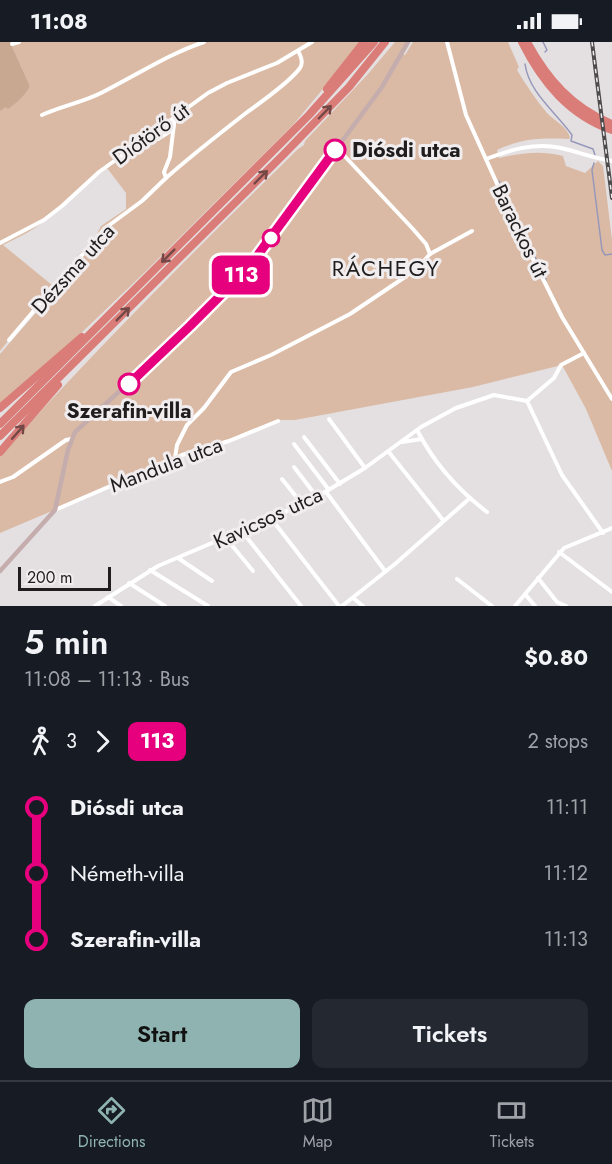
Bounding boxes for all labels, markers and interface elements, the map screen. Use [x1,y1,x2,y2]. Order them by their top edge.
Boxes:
text: 11:08 [30,5,88,37]
street label: Diótörő út [106,96,196,172]
one-way arrow [318,105,332,120]
place label: Diósdi utca [352,135,461,165]
marker: Diósdi utca [324,139,346,161]
one-way arrow [254,169,269,184]
street label: Barackos út [485,179,555,283]
street label: Dézsma utca [24,217,122,321]
unlabelled marker [262,229,280,247]
one-way arrow [160,249,175,264]
district label: RÁCHEGY [332,252,440,284]
line badge: 113 [206,256,276,294]
text: 113 [224,260,258,290]
one-way arrow [115,306,130,321]
marker: Szerafin-villa [118,373,140,395]
place label: Szerafin-villa [66,396,192,426]
one-way arrow [10,424,24,440]
street label: Mandula utca [105,430,227,500]
street label: Kavicsos utca [208,480,328,556]
scale bar [18,564,111,592]
text: 200 m [27,566,73,589]
text: 5 min [24,619,108,666]
text: $0.80 [524,641,588,673]
text: 11:08 – 11:13 · Bus [24,665,189,694]
icon: walk [24,725,57,758]
icon: forward [86,725,119,758]
text: 113 [140,726,174,756]
text: 3 [66,727,77,756]
text: 2 stops [527,727,588,756]
text: Diósdi utca [70,791,184,823]
text: 11:11 [546,793,588,822]
text: Németh-villa [70,857,184,889]
text: 11:12 [544,859,588,888]
text: Szerafin-villa [70,923,201,955]
text: 11:13 [544,925,588,954]
button: Start [24,999,300,1068]
button: Tickets [312,999,588,1068]
tab: Directions [78,1094,146,1153]
tab: Map [301,1094,334,1153]
tab: Tickets [490,1094,534,1153]

